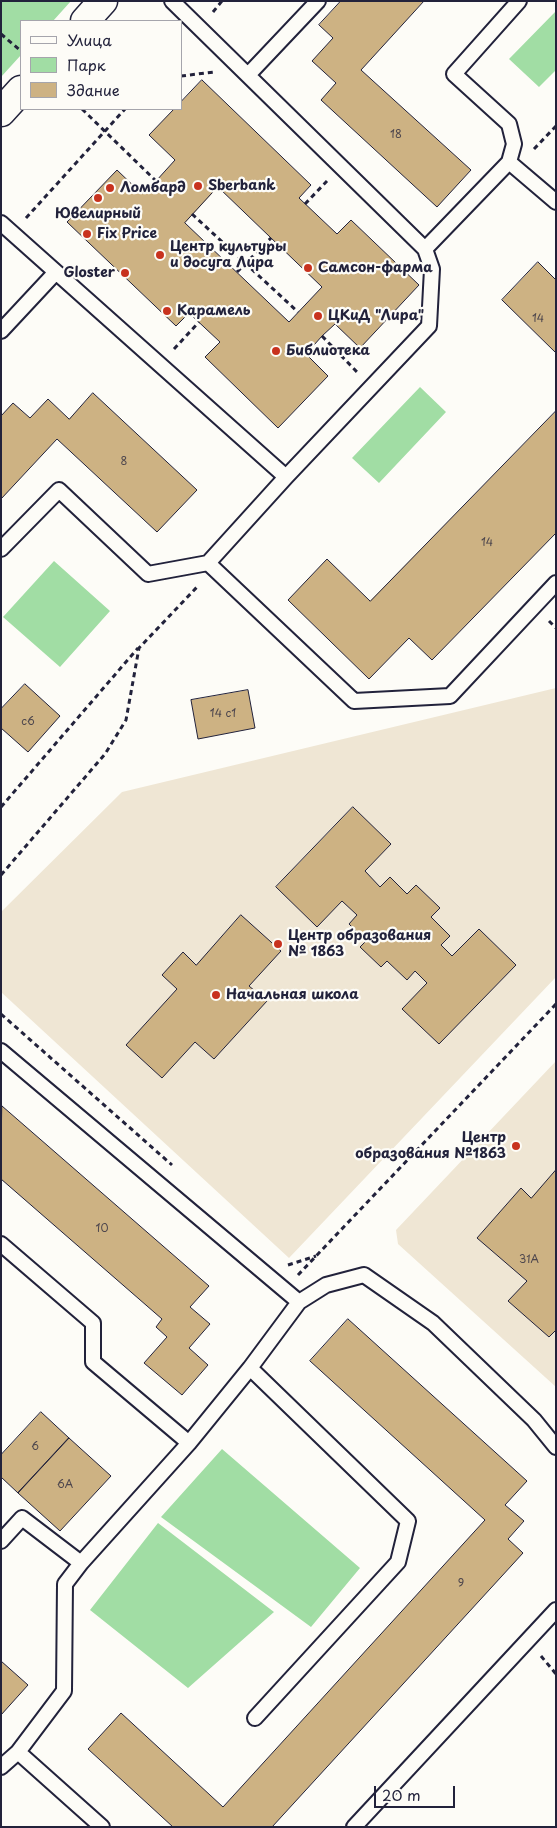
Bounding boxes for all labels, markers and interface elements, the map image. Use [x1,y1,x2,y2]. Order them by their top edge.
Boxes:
legend [20,20,182,110]
text: Улица [67,28,112,51]
text: Парк [67,53,106,76]
text: Здание [67,78,120,101]
house number: 18 [390,128,402,142]
place label: Sberbank [208,178,276,194]
place label: Ломбард [120,180,186,196]
marker: Sberbank [192,180,204,192]
marker: Ломбард [104,182,116,194]
marker: Ювелирный [92,192,104,204]
place label: Ювелирный [55,206,141,222]
place label: Fix Price [97,226,157,242]
marker: Fix Price [81,228,93,240]
place label: Центр культуры и досуга Лира [170,239,287,272]
marker: Центр культуры и досуга Лира [154,249,166,261]
place label: Самсон-фарма [318,260,433,276]
marker: Самсон-фарма [302,262,314,274]
place label: Gloster [63,265,115,281]
marker: Gloster [119,267,131,279]
place label: Карамель [177,303,250,319]
marker: Карамель [161,305,173,317]
place label: ЦКиД "Лира" [328,308,424,324]
marker: ЦКиД "Лира" [312,310,324,322]
house number: 14 [532,312,544,326]
place label: Библиотека [286,343,370,359]
marker: Библиотека [270,345,282,357]
house number: 8 [121,455,127,469]
house number: 14 [481,536,493,550]
house number: 14 с1 [210,707,236,721]
house number: с6 [21,715,35,729]
place label: Центр образования № 1863 [288,928,431,960]
marker: Центр образования № 1863 [272,938,284,950]
place label: Начальная школа [226,987,359,1003]
marker: Начальная школа [210,989,222,1001]
place label: Центр образования №1863 [355,1130,506,1162]
marker: Центр образования №1863 [510,1140,522,1152]
house number: 10 [96,1222,108,1236]
house number: 31А [519,1253,539,1267]
house number: 6 [31,1440,39,1454]
house number: 6А [57,1478,73,1492]
house number: 9 [458,1577,464,1591]
scale bar [377,1776,458,1808]
text: 20 m [382,1783,421,1806]

